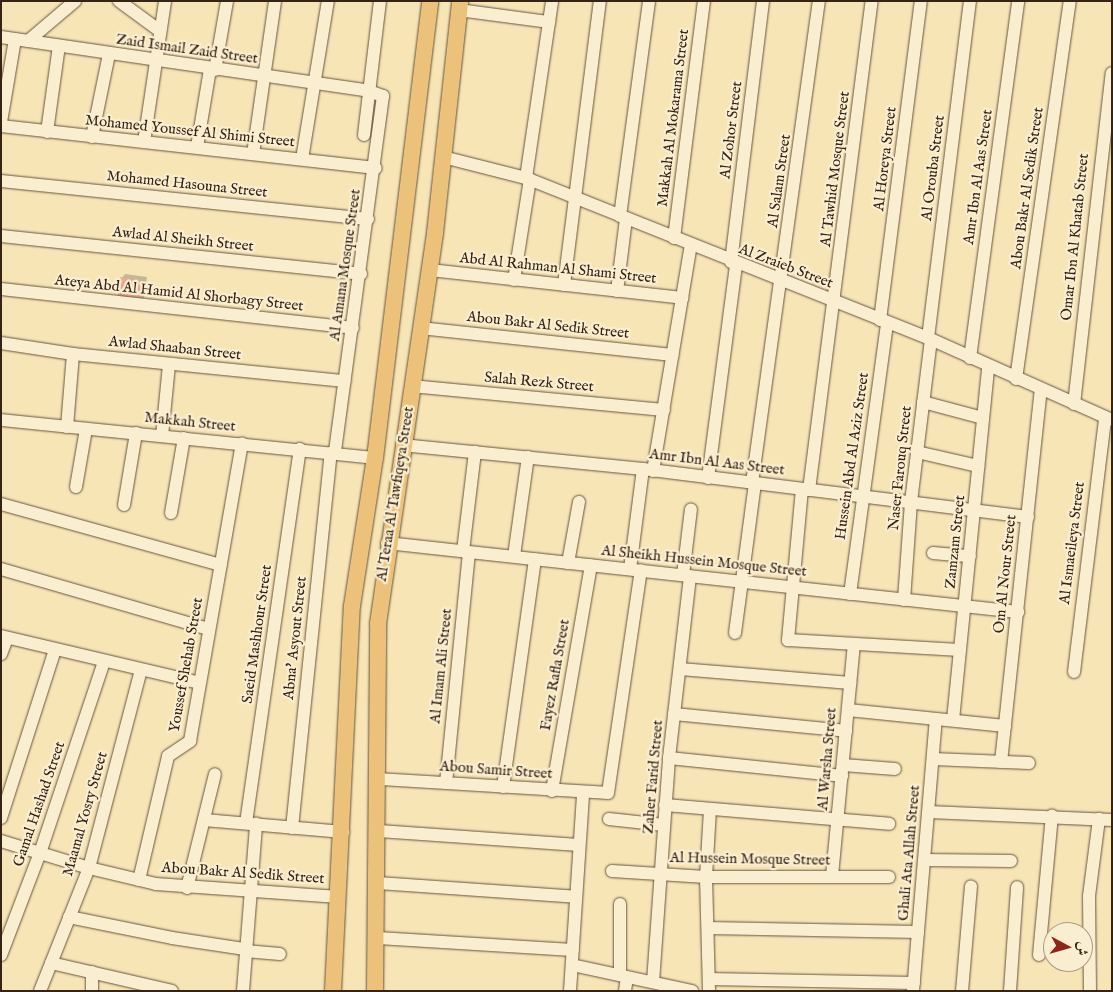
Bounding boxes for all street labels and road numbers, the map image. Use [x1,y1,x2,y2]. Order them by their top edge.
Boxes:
street label: Makkah Al Mokarama Street [653,28,693,208]
street label: Zaid Ismail Zaid Street [115,30,259,68]
street label: Al Zohor Street [716,80,746,180]
street label: Al Tawhid Mosque Street [817,90,853,248]
street label: Al Horeya Street [870,106,900,212]
street label: Abou Bakr Al Sedik Street [1007,106,1047,270]
street label: Amr Ibn Al Aas Street [960,108,996,246]
street label: Mohamed Youssef Al Shimi Street [84,111,296,151]
street label: Al Orouba Street [918,114,948,222]
street label: Al Salam Street [764,133,794,229]
street label: Omar Ibn Al Khatab Street [1057,153,1093,321]
street label: Mohamed Hasouna Street [106,167,268,201]
street label: Al Amana Mosque Street [325,188,365,342]
street label: Awlad Al Sheikh Street [111,223,255,255]
street label: Al Zraieb Street [736,240,836,292]
street label: Abd Al Rahman Al Shami Street [459,249,657,287]
street label: Ateya Abd Al Hamid Al Shorbagy Street [54,271,304,315]
street label: Abou Bakr Al Sedik Street [466,308,630,342]
street label: Awlad Shaaban Street [108,332,242,364]
street label: Salah Rezk Street [484,368,594,396]
street label: Hussein Abd Al Aziz Street [831,371,873,541]
street label: Al Teraa Al Tawfiqeya Street [372,405,418,583]
street label: Naser Farouq Street [885,405,915,531]
street label: Makkah Street [143,408,237,436]
street label: Amr Ibn Al Aas Street [648,445,786,479]
street label: Al Ismaeileya Street [1056,481,1088,605]
street label: Zamzam Street [941,494,969,590]
street label: Om Al Nour Street [990,514,1020,634]
street label: Al Sheikh Hussein Mosque Street [600,541,808,581]
street label: Saeid Mashhour Street [238,563,276,705]
street label: Abna' Asyout Street [280,575,310,701]
street label: Youssef Shehab Street [165,596,207,734]
street label: Al Imam Ali Street [426,608,456,724]
street label: Fayez Rafla Street [536,618,574,732]
street label: Al Warsha Street [814,707,840,811]
street label: Zaher Farid Street [639,719,667,835]
street label: Gamal Hashad Street [9,739,69,869]
street label: Maamal Yosry Street [59,750,111,878]
street label: Abou Samir Street [439,757,553,783]
street label: Ghali Ata Allah Street [894,784,924,922]
street label: Al Hussein Mosque Street [670,849,830,869]
street label: Abou Bakr Al Sedik Street [161,858,325,888]

